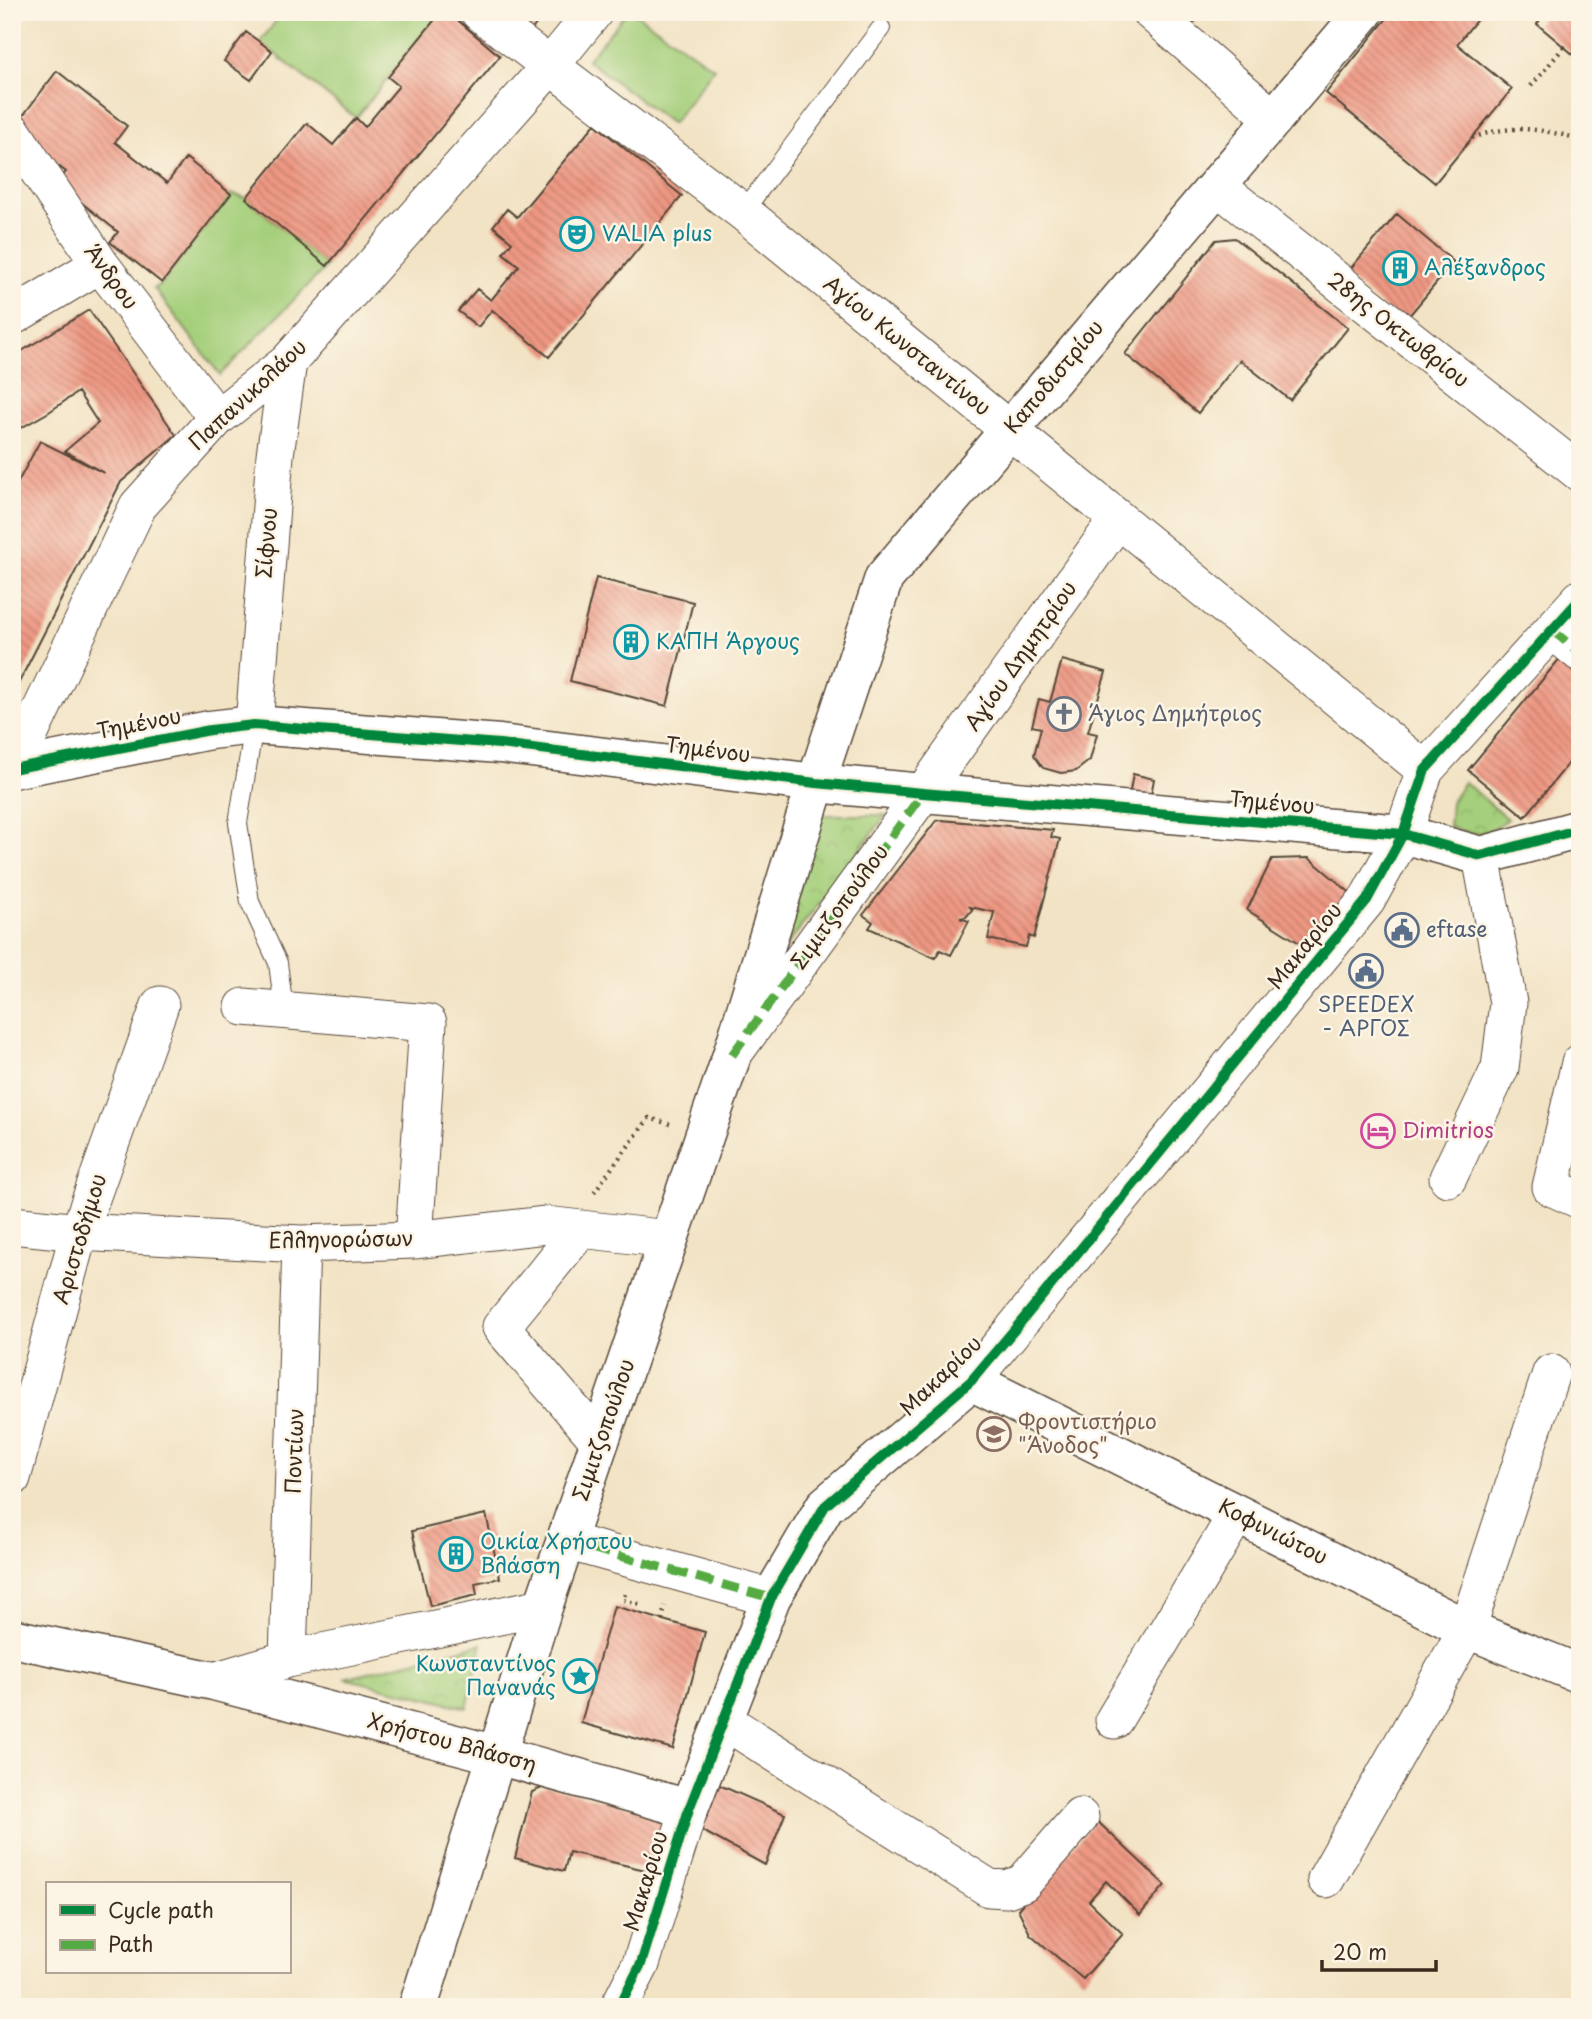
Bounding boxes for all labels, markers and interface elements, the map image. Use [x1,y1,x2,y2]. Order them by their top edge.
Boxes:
theatre icon: VALIA plus [558,215,596,253]
place label: VALIA plus [602,216,712,248]
street label: Άνδρου [78,236,147,315]
building icon: Αλέξανδρος [1381,249,1419,287]
place label: Αλέξανδρος [1424,250,1546,282]
street label: 28ης Οκτωβρίου [1321,263,1477,394]
street label: Αγίου Κωνσταντίνου [818,267,999,422]
street label: Καποδιστρίου [995,312,1110,440]
street label: Παπανικολάου [181,330,313,457]
street label: Σίφνου [246,506,284,579]
street label: Αγίου Δημητρίου [956,573,1083,736]
building icon: ΚΑΠΗ Άργους [612,623,650,661]
place label: ΚΑΠΗ Άργους [656,624,800,656]
church icon: Άγιος Δημήτριος [1045,695,1083,733]
place label: Άγιος Δημήτριος [1088,696,1262,728]
street label: Τημένου [94,698,184,746]
street label: Τημένου [664,727,753,769]
street label: Τημένου [1228,781,1316,821]
street label: Σιμιτζοπούλου [782,836,895,975]
street label: Μακαρίου [1258,894,1349,995]
public building icon: eftase [1383,911,1421,949]
place label: eftase [1426,912,1487,944]
public building icon: SPEEDEX - ΑΡΓΟΣ [1347,952,1385,990]
place label: SPEEDEX - ΑΡΓΟΣ [1318,987,1414,1043]
hotel icon: Dimitrios [1359,1112,1397,1150]
place label: Dimitrios [1402,1113,1494,1145]
street label: Αριστοδήμου [43,1169,113,1308]
street label: Ελληνορώσων [268,1221,414,1255]
street label: Μακαρίου [891,1327,988,1422]
street label: Σιμιτζοπούλου [563,1354,641,1505]
place label: Φροντιστήριο "Άνοδος" [1018,1404,1157,1460]
street label: Ποντίων [276,1408,310,1494]
school or university icon: Φροντιστήριο "Άνοδος" [975,1415,1013,1453]
street label: Κοφινιώτου [1214,1489,1334,1571]
place label: Οικία Χρήστου Βλάσση [480,1524,633,1580]
building icon: Οικία Χρήστου Βλάσση [437,1535,475,1573]
place label: Κωνσταντίνος Πανανάς [416,1646,556,1702]
place icon: Κωνσταντίνος Πανανάς [561,1657,599,1695]
street label: Χρήστου Βλάσση [364,1703,541,1779]
street label: Μακαρίου [614,1826,675,1935]
legend [46,1882,290,1974]
text: Cycle path [108,1893,214,1925]
text: Path [108,1927,153,1959]
scale bar [1322,1928,1436,1972]
text: 20 m [1333,1935,1387,1967]

